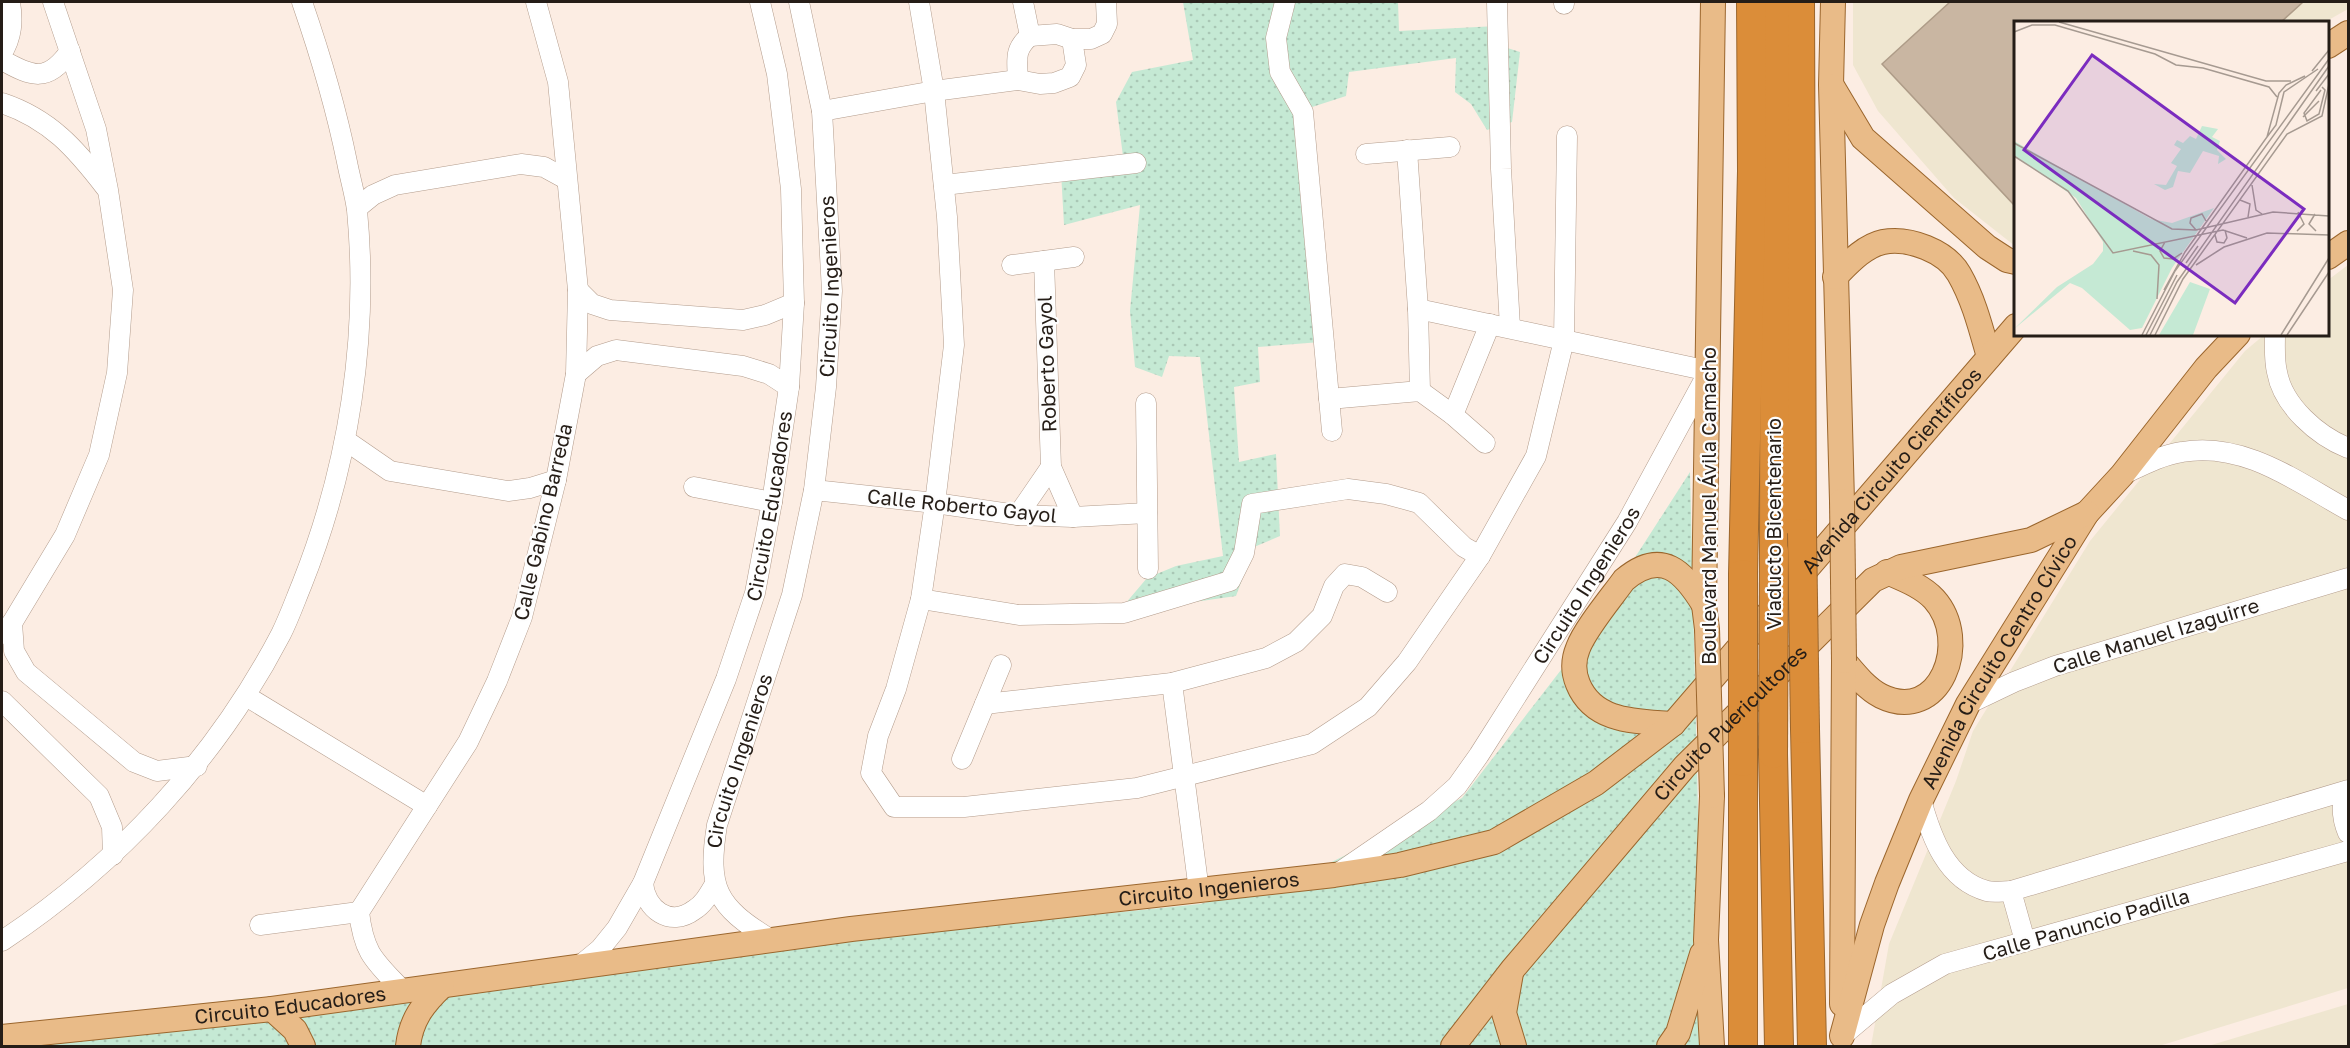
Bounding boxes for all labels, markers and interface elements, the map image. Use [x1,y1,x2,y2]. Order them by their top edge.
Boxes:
inset map [2014,21,2329,336]
street label: Circuito Ingenieros [814,195,843,378]
street label: Roberto Gayol [1032,295,1060,433]
street label: Boulevard Manuel Ávila Camacho [1696,347,1720,665]
street label: Avenida Circuito Científicos [1796,362,1986,577]
street label: Circuito Educadores [740,409,796,604]
street label: Viaducto Bicentenario [1761,418,1785,630]
street label: Calle Gabino Barreda [508,421,576,623]
street label: Calle Roberto Gayol [866,483,1058,527]
street label: Circuito Ingenieros [1527,502,1644,668]
street label: Avenida Circuito Centro Cívico [1916,530,2081,792]
street label: Calle Manuel Izaguirre [2050,592,2262,678]
street label: Circuito Puericultores [1648,639,1811,805]
street label: Circuito Ingenieros [701,670,777,850]
street label: Circuito Ingenieros [1117,866,1300,910]
street label: Calle Panuncio Padilla [1979,883,2192,965]
street label: Circuito Educadores [193,980,387,1028]

